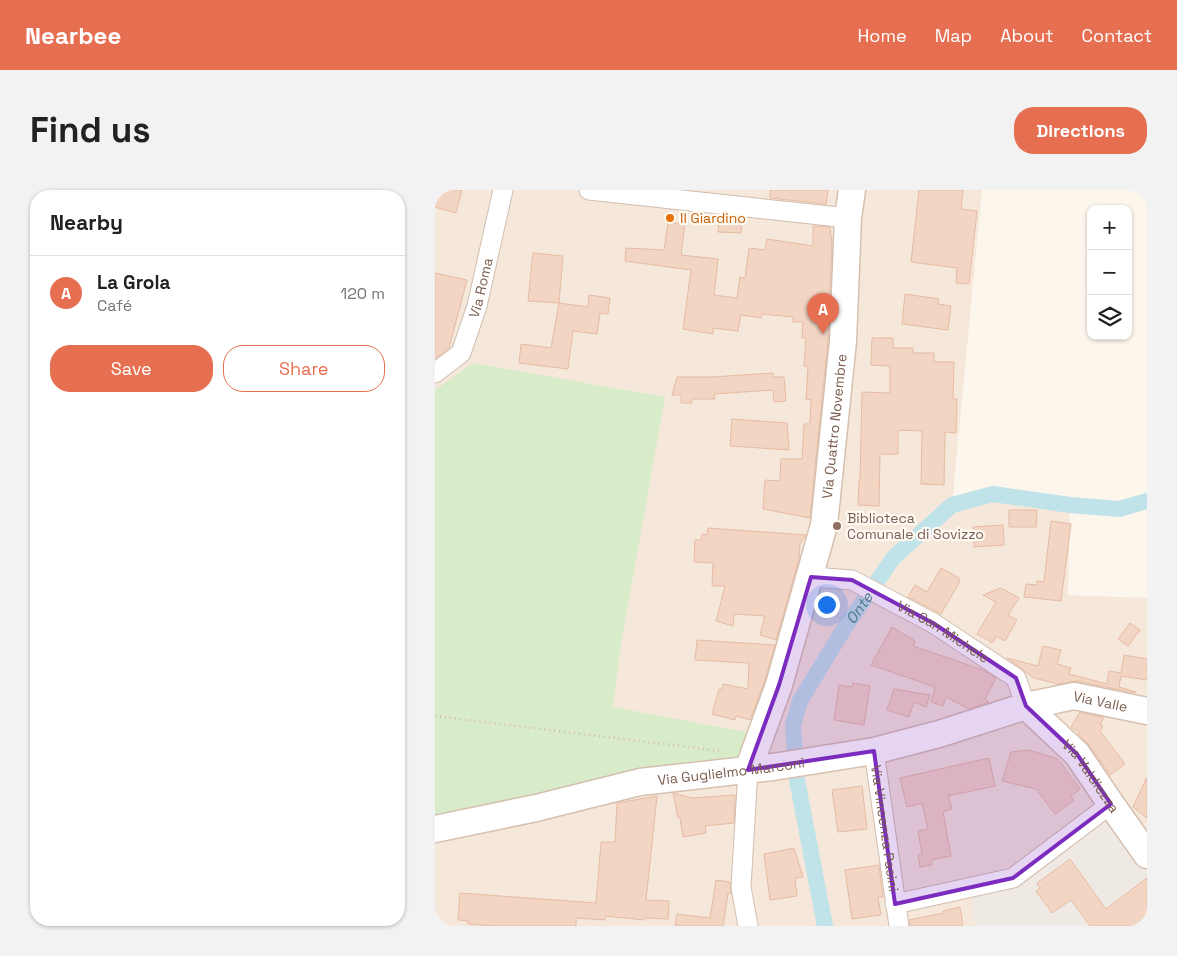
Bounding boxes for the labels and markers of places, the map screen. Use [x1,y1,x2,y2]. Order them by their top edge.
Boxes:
place label: Il Giardino [680,209,746,227]
marker: Il Giardino [664,212,676,224]
pin: A [807,293,839,334]
place label: Biblioteca Comunale di Sovizzo [847,509,984,543]
marker: Biblioteca Comunale di Sovizzo [831,520,843,532]

